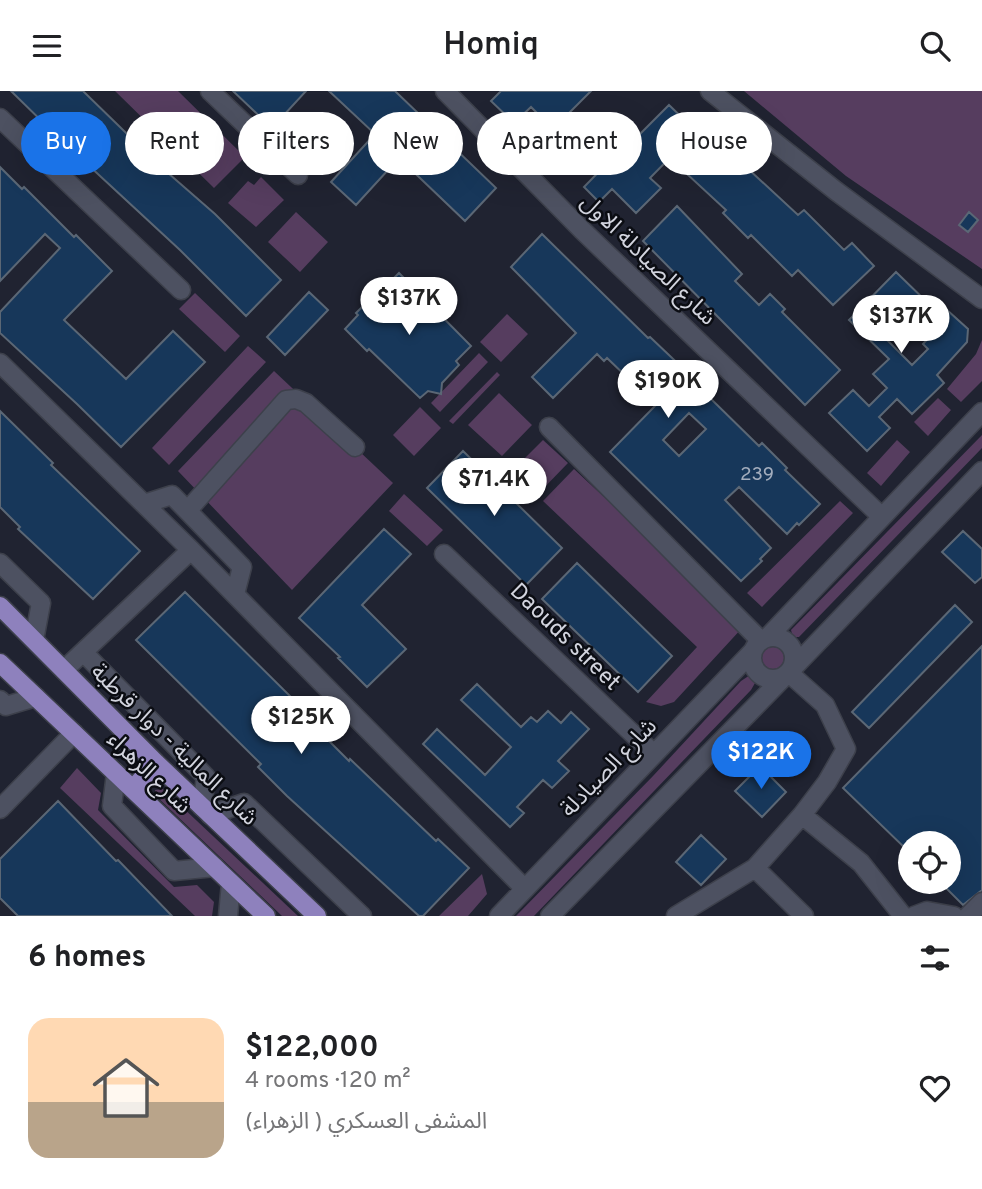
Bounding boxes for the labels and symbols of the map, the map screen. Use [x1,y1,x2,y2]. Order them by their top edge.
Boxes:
street label: شارع الصيادلة الاول [573,189,721,333]
pin: $137K [360,278,458,337]
pin: $137K [852,295,950,355]
pin: $190K [619,361,717,420]
pin: $71.4K [437,459,551,518]
house number: 239 [740,463,774,487]
street label: Daouds street [503,578,626,698]
street label: شارع المالية - دوار قرطبة [84,658,263,833]
pin: $125K [252,697,350,756]
street label: شارع الصيادلة [555,713,664,824]
street label: شارع الزهراء [100,726,197,821]
pin: $122K [712,731,810,791]

